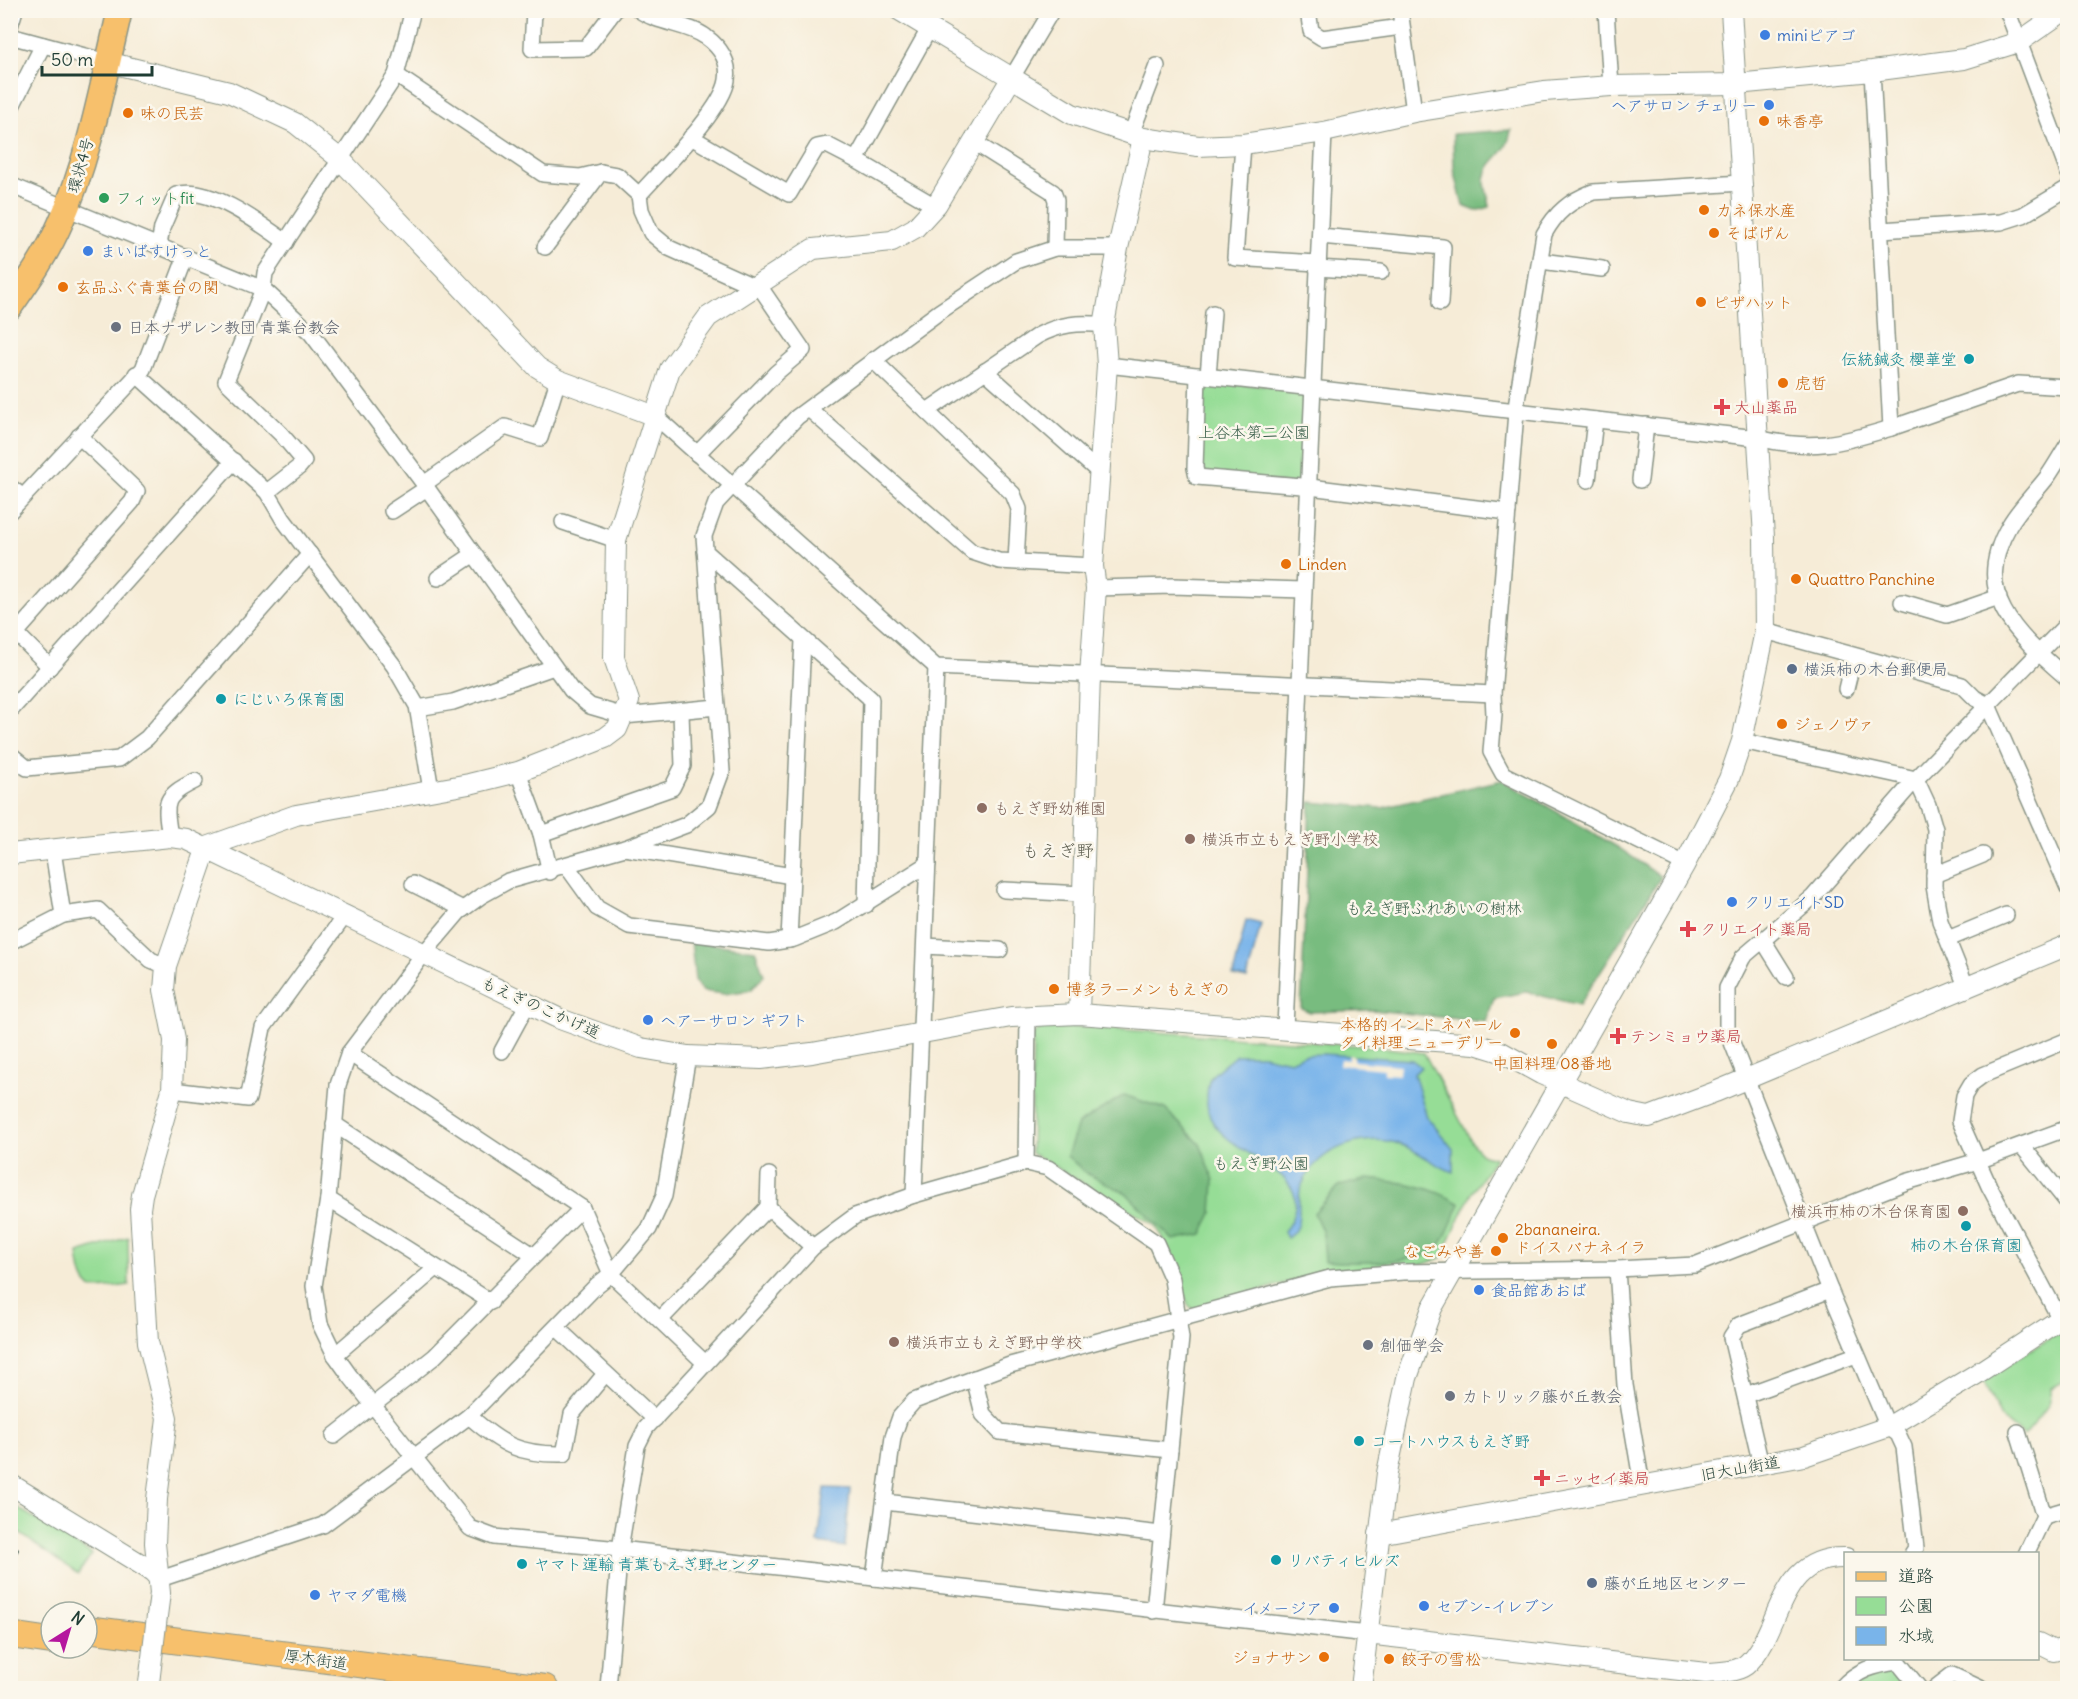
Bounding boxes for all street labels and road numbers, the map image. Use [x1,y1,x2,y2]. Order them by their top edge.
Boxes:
street label: 環状4号 [62,135,98,195]
street label: もえぎのこかげ道 [478,972,604,1042]
street label: 旧大山街道 [1699,1451,1781,1485]
street label: 厚木街道 [283,1645,349,1673]

